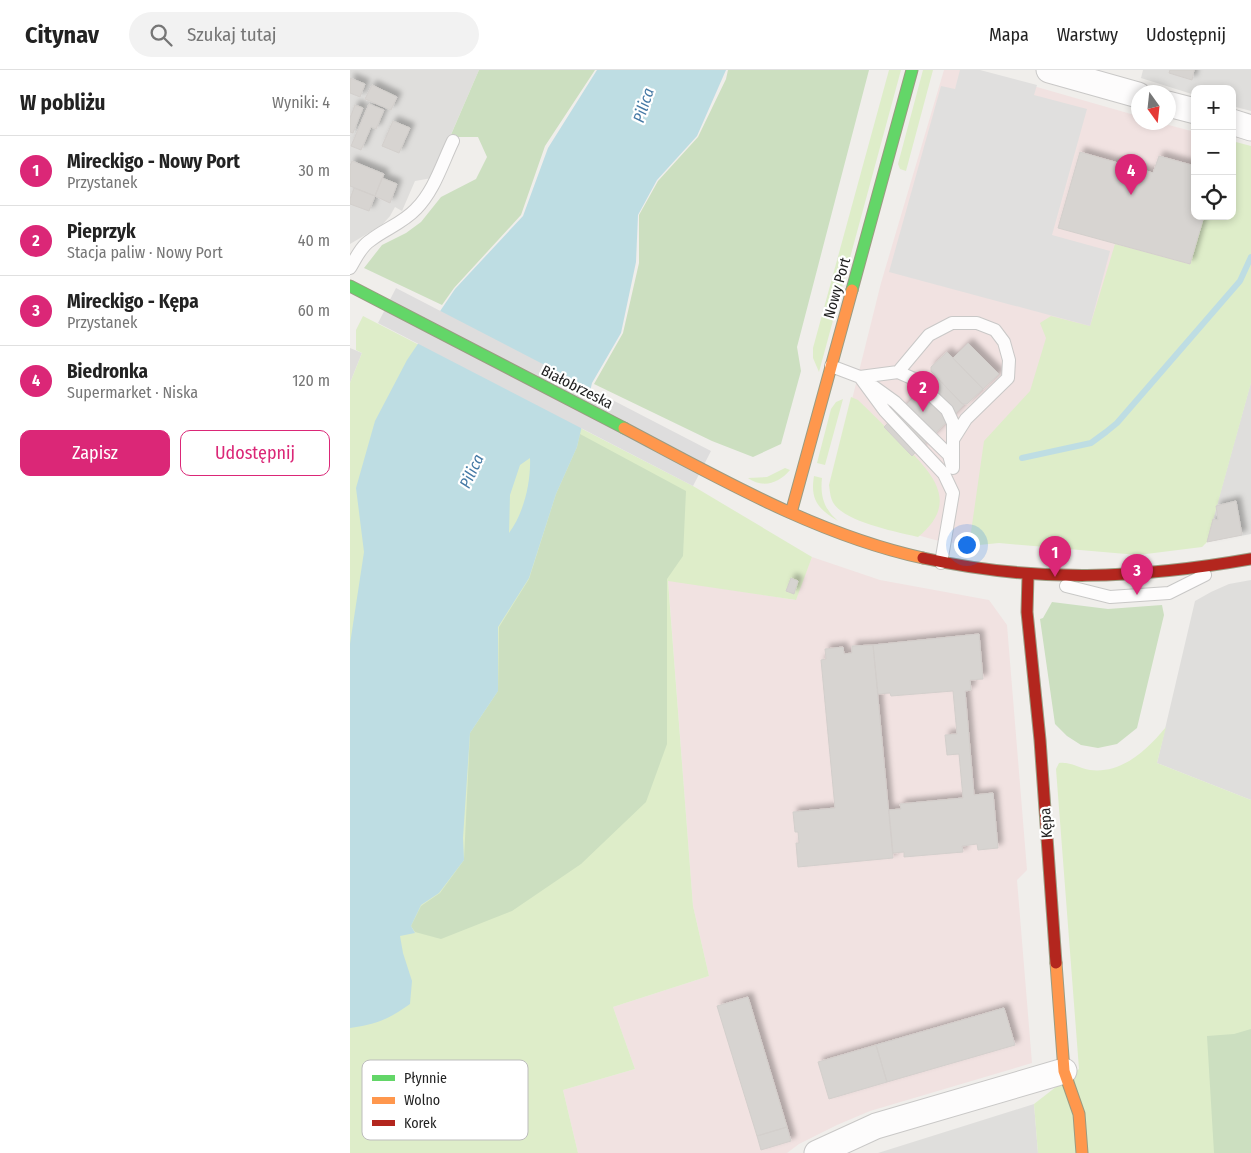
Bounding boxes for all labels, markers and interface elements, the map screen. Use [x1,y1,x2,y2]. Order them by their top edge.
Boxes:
search box [129,12,479,57]
text: Citynav [25,21,99,49]
icon: search [147,21,175,49]
text: Szukaj tutaj [187,23,277,46]
text: Mapa [989,24,1029,46]
text: Warstwy [1057,24,1118,46]
text: Udostępnij [1146,24,1226,46]
water label: Pilica [629,85,658,125]
north arrow [1131,85,1176,130]
map controls [1191,85,1236,220]
button: + [1191,85,1236,130]
text: W pobliżu [20,90,105,116]
text: Wyniki: 4 [272,93,330,112]
button: − [1191,130,1236,175]
text: Mireckigo - Nowy Port [67,150,240,173]
pin: 4 [1115,154,1147,195]
text: 1 [33,161,39,180]
text: 30 m [298,161,330,180]
text: Przystanek [67,173,137,192]
button: locate [1191,175,1236,220]
text: Pieprzyk [67,220,136,243]
text: 2 [32,231,40,250]
text: 40 m [298,231,330,250]
text: Stacja paliw · Nowy Port [67,243,223,262]
street label: Nowy Port [820,255,854,321]
text: Mireckigo - Kępa [67,290,199,313]
text: 3 [32,301,40,320]
text: 60 m [298,301,330,320]
text: Przystanek [67,313,137,332]
text: Biedronka [67,360,148,383]
street label: Białobrzeska [538,361,616,413]
text: 4 [32,371,40,390]
text: 120 m [292,371,330,390]
pin: 2 [907,371,939,412]
text: Supermarket · Niska [67,383,198,402]
button: Zapisz [20,430,170,476]
button: Udostępnij [180,430,330,476]
water label: Pilica [455,451,488,491]
your location [954,532,980,558]
pin: 1 [1039,536,1071,577]
pin: 3 [1121,554,1153,595]
street label: Kępa [1036,807,1056,839]
legend [362,1060,528,1140]
text: Płynnie [404,1070,447,1087]
text: Wolno [404,1092,440,1109]
text: Korek [404,1115,437,1132]

